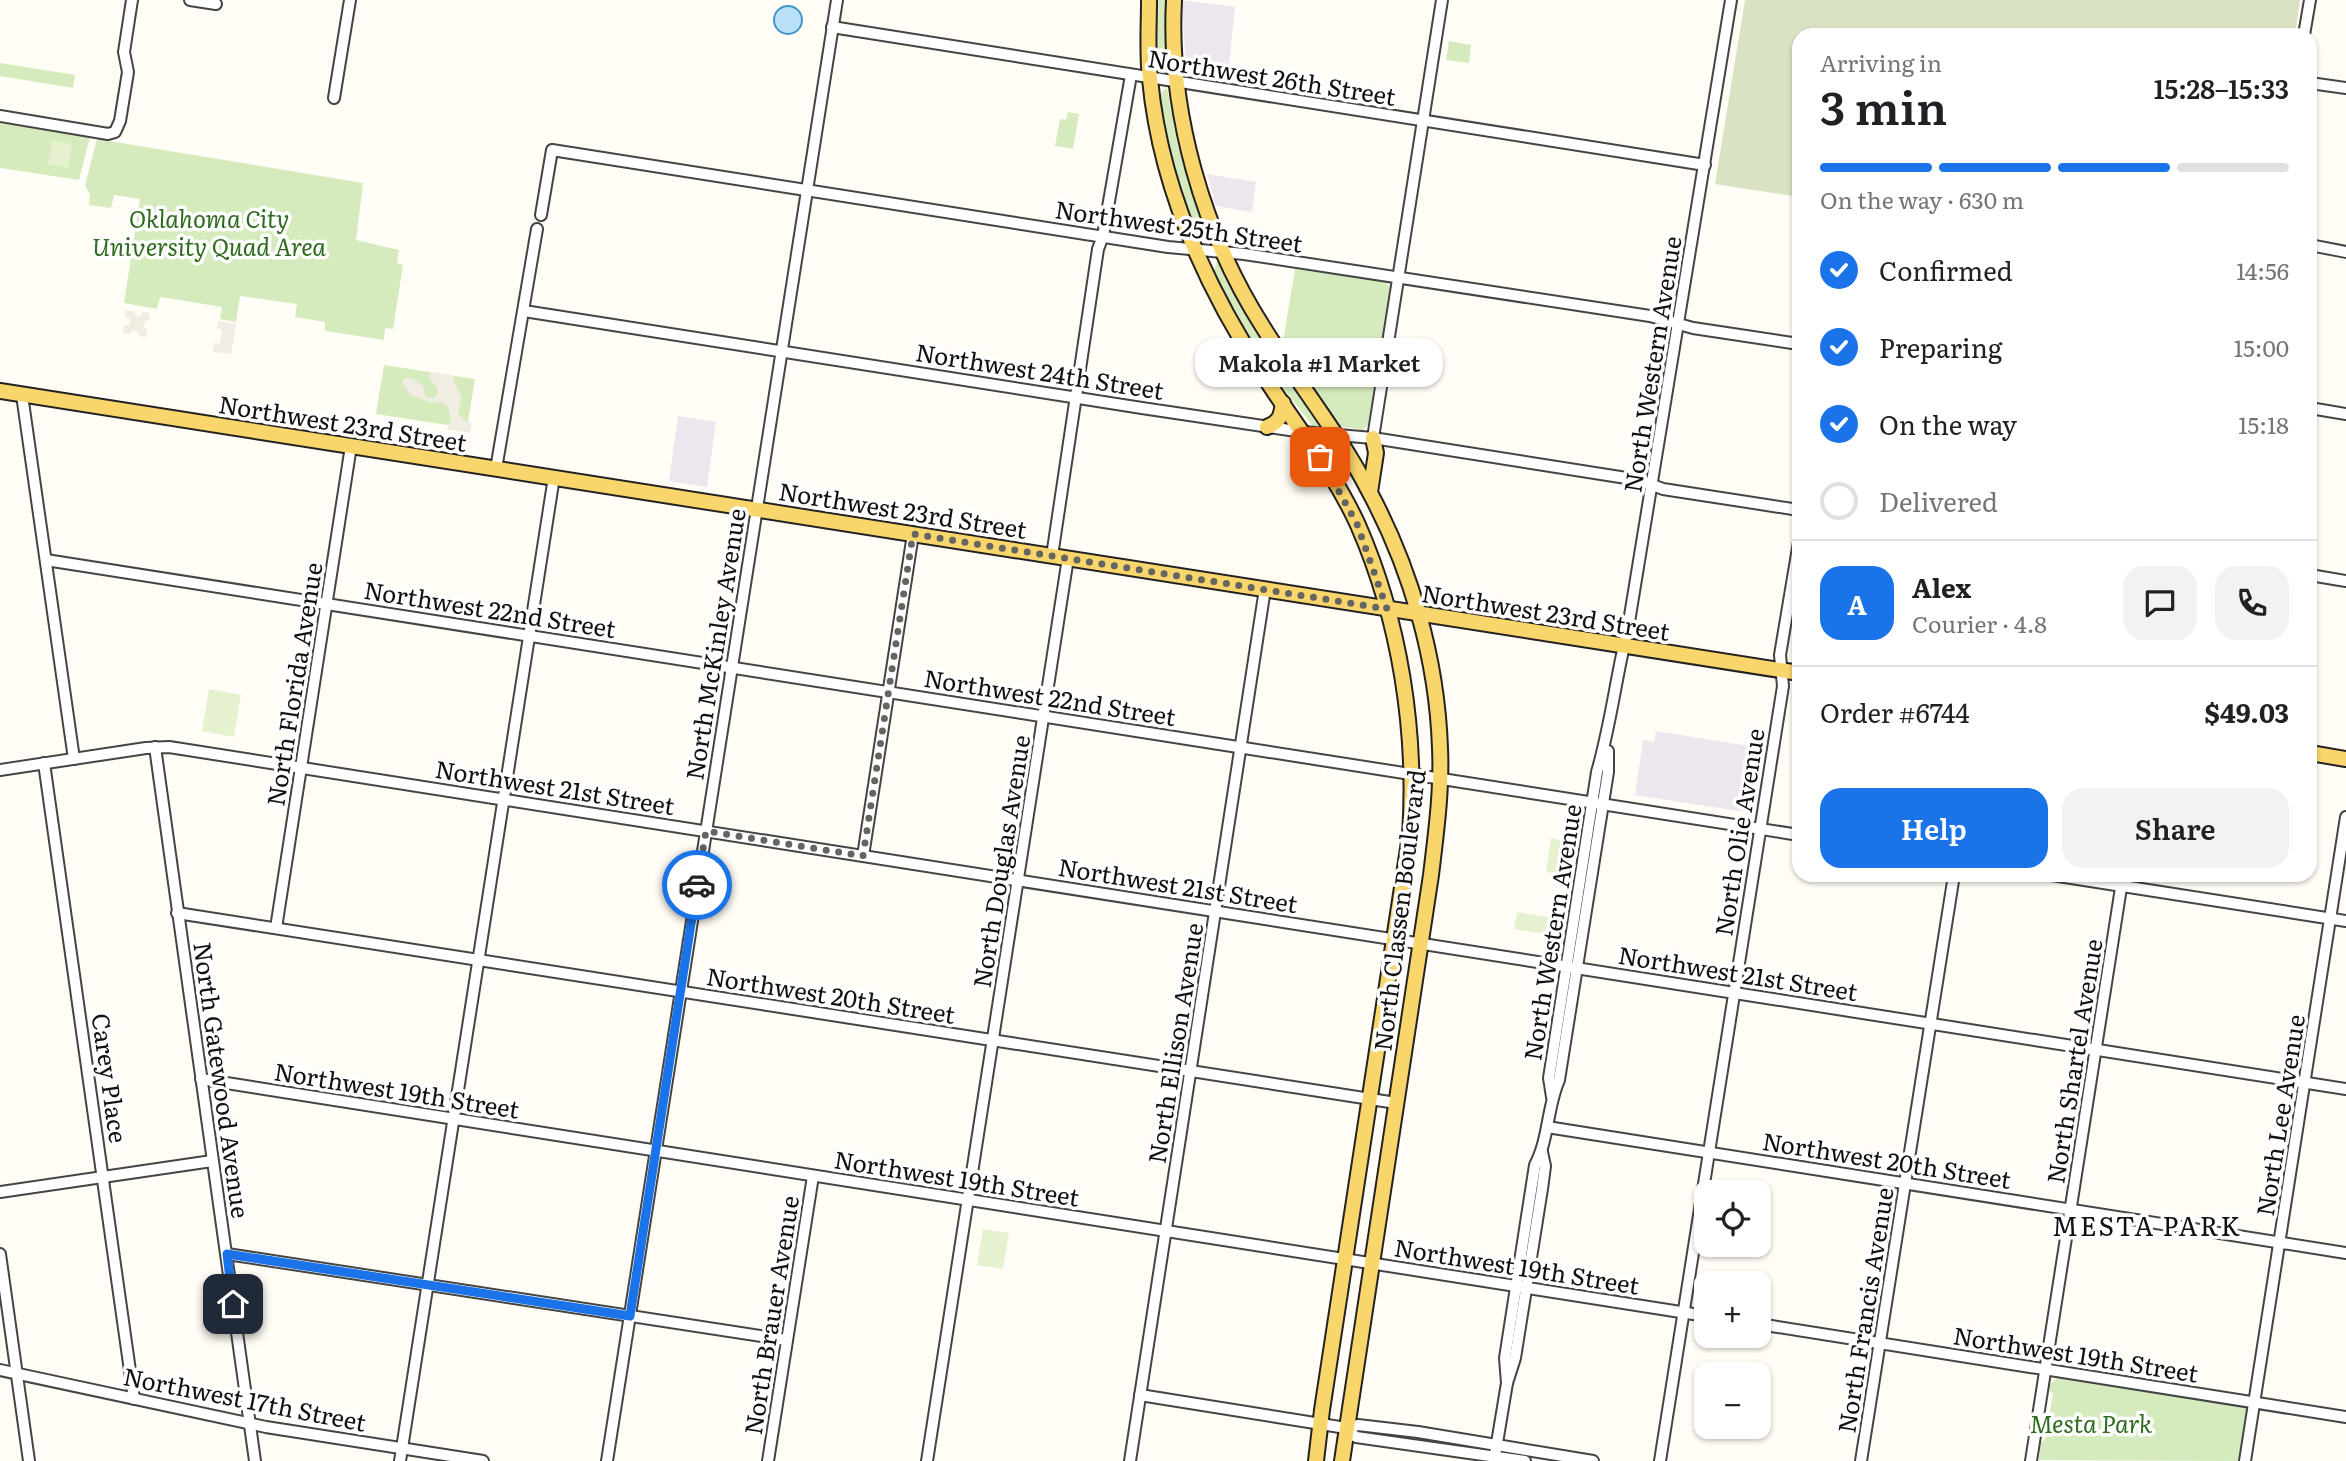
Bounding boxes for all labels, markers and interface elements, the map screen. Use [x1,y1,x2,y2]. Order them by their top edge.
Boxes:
street label: Northwest 26th Street [1146,39,1399,113]
text: Arriving in [1820,45,1942,79]
text: 15:28–15:33 [2154,68,2289,107]
text: 3 min [1820,71,1947,139]
text: On the way · 630 m [1820,182,2024,216]
street label: Northwest 25th Street [1053,190,1305,260]
park label: Oklahoma City University Quad Area [92,200,326,263]
street label: North Western Avenue [1613,233,1689,495]
text: Confirmed [1879,250,2013,289]
icon: check [1820,251,1858,289]
text: 14:56 [2236,253,2289,287]
text: Preparing [1879,327,2002,366]
icon: check [1820,328,1858,366]
text: 15:00 [2234,330,2289,364]
street label: Northwest 24th Street [913,333,1167,407]
callout: Makola #1 Market [1196,338,1444,387]
text: Makola #1 Market [1218,345,1420,379]
street label: Northwest 23rd Street [216,385,470,459]
text: On the way [1879,404,2017,443]
icon: check [1820,405,1858,443]
text: 15:18 [2238,407,2289,441]
pin [1290,427,1350,487]
icon: bag [1301,438,1339,476]
street label: Northwest 23rd Street [776,472,1030,546]
text: Delivered [1879,481,1998,520]
street label: North McKinley Avenue [675,506,753,782]
street label: North Florida Avenue [256,560,330,808]
button: chat [2123,566,2197,640]
button: phone [2215,566,2289,640]
text: Alex [1912,567,1971,606]
street label: Northwest 22nd Street [362,571,619,645]
street label: Northwest 23rd Street [1419,574,1673,648]
text: A [1847,584,1867,623]
text: Courier · 4.8 [1912,606,2047,640]
street label: Northwest 22nd Street [922,659,1179,733]
text: Order #6744 [1820,692,1970,731]
text: $49.03 [2205,692,2289,731]
street label: North Olie Avenue [1704,726,1772,938]
street label: North Douglas Avenue [963,732,1037,990]
street label: Northwest 21st Street [433,750,677,822]
street label: North Classen Boulevard [1363,767,1433,1053]
button: Help [1820,788,2048,868]
button: Share [2062,788,2289,868]
street label: North Western Avenue [1513,801,1589,1063]
street label: Northwest 21st Street [1056,848,1300,920]
courier [662,850,732,920]
icon: car [678,866,716,904]
street label: North Ellison Avenue [1138,920,1210,1166]
street label: Northwest 21st Street [1616,936,1860,1008]
street label: North Shartel Avenue [2036,936,2110,1186]
street label: North Gatewood Avenue [186,940,260,1220]
street label: Northwest 20th Street [704,957,958,1031]
street label: Carey Place [85,1011,137,1145]
street label: North Lee Avenue [2246,1012,2312,1218]
street label: Northwest 19th Street [272,1052,522,1126]
street label: Northwest 20th Street [1760,1122,2014,1196]
street label: Northwest 19th Street [832,1140,1082,1214]
map controls [1694,1180,1771,1439]
button: locate [1694,1180,1771,1257]
street label: North Francis Avenue [1827,1185,1901,1435]
street label: North Brauer Avenue [734,1193,806,1437]
district label: MESTA PARK [2052,1205,2242,1244]
street label: Northwest 19th Street [1392,1228,1642,1302]
button: + [1694,1271,1771,1348]
pin [203,1274,263,1334]
icon: home [214,1285,252,1323]
street label: Northwest 19th Street [1951,1316,2201,1390]
street label: Northwest 17th Street [121,1357,370,1439]
button: − [1694,1362,1771,1439]
park label: Mesta Park [2030,1405,2153,1440]

